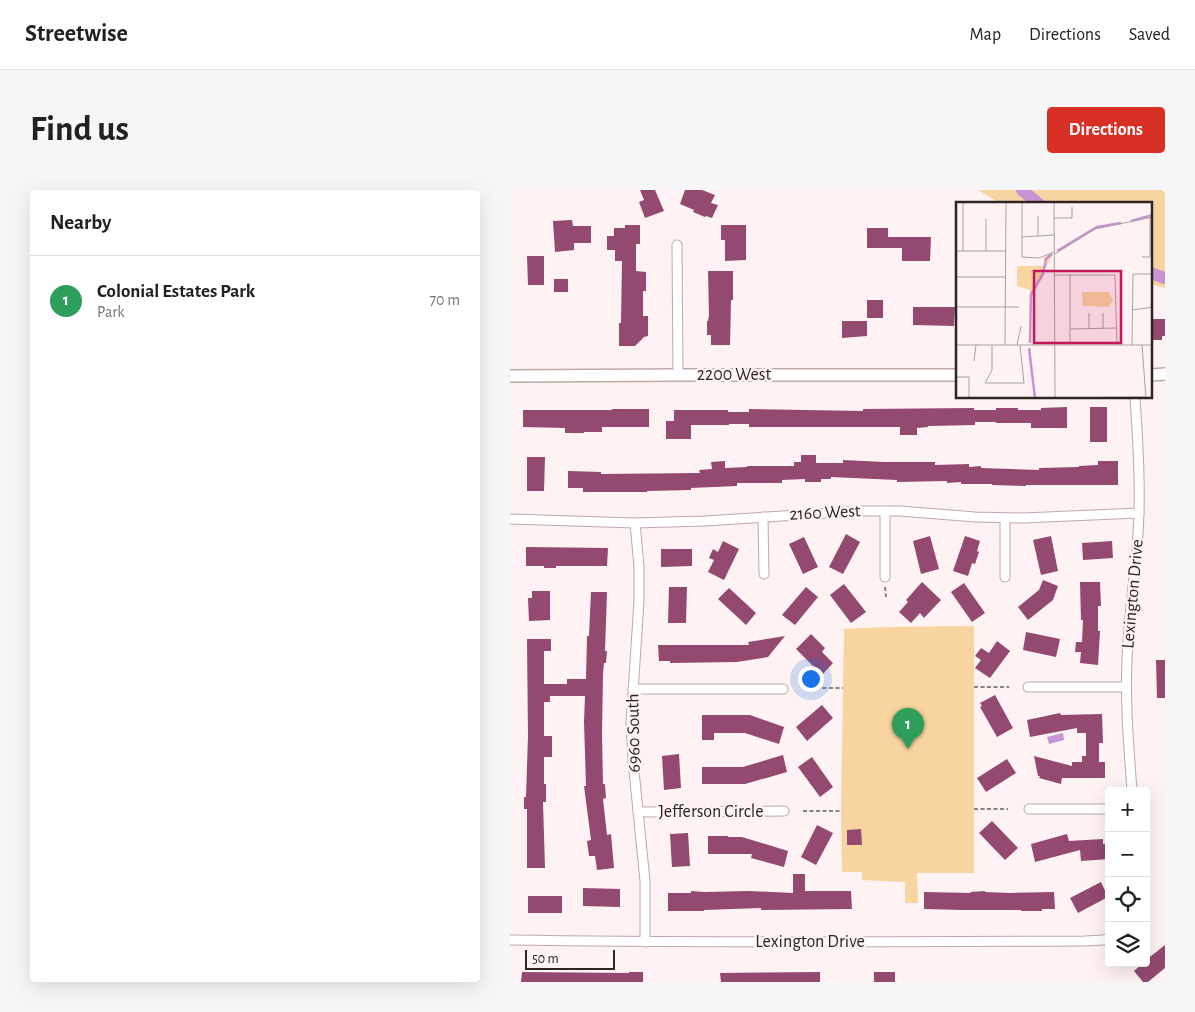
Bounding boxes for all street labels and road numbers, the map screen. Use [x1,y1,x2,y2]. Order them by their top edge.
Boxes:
street label: 2200 West [697,366,771,384]
street label: 2160 West [789,502,861,524]
street label: Lexington Drive [1119,539,1147,649]
street label: 6960 South [624,693,644,773]
street label: Jefferson Circle [659,803,763,821]
street label: Lexington Drive [755,933,865,951]

